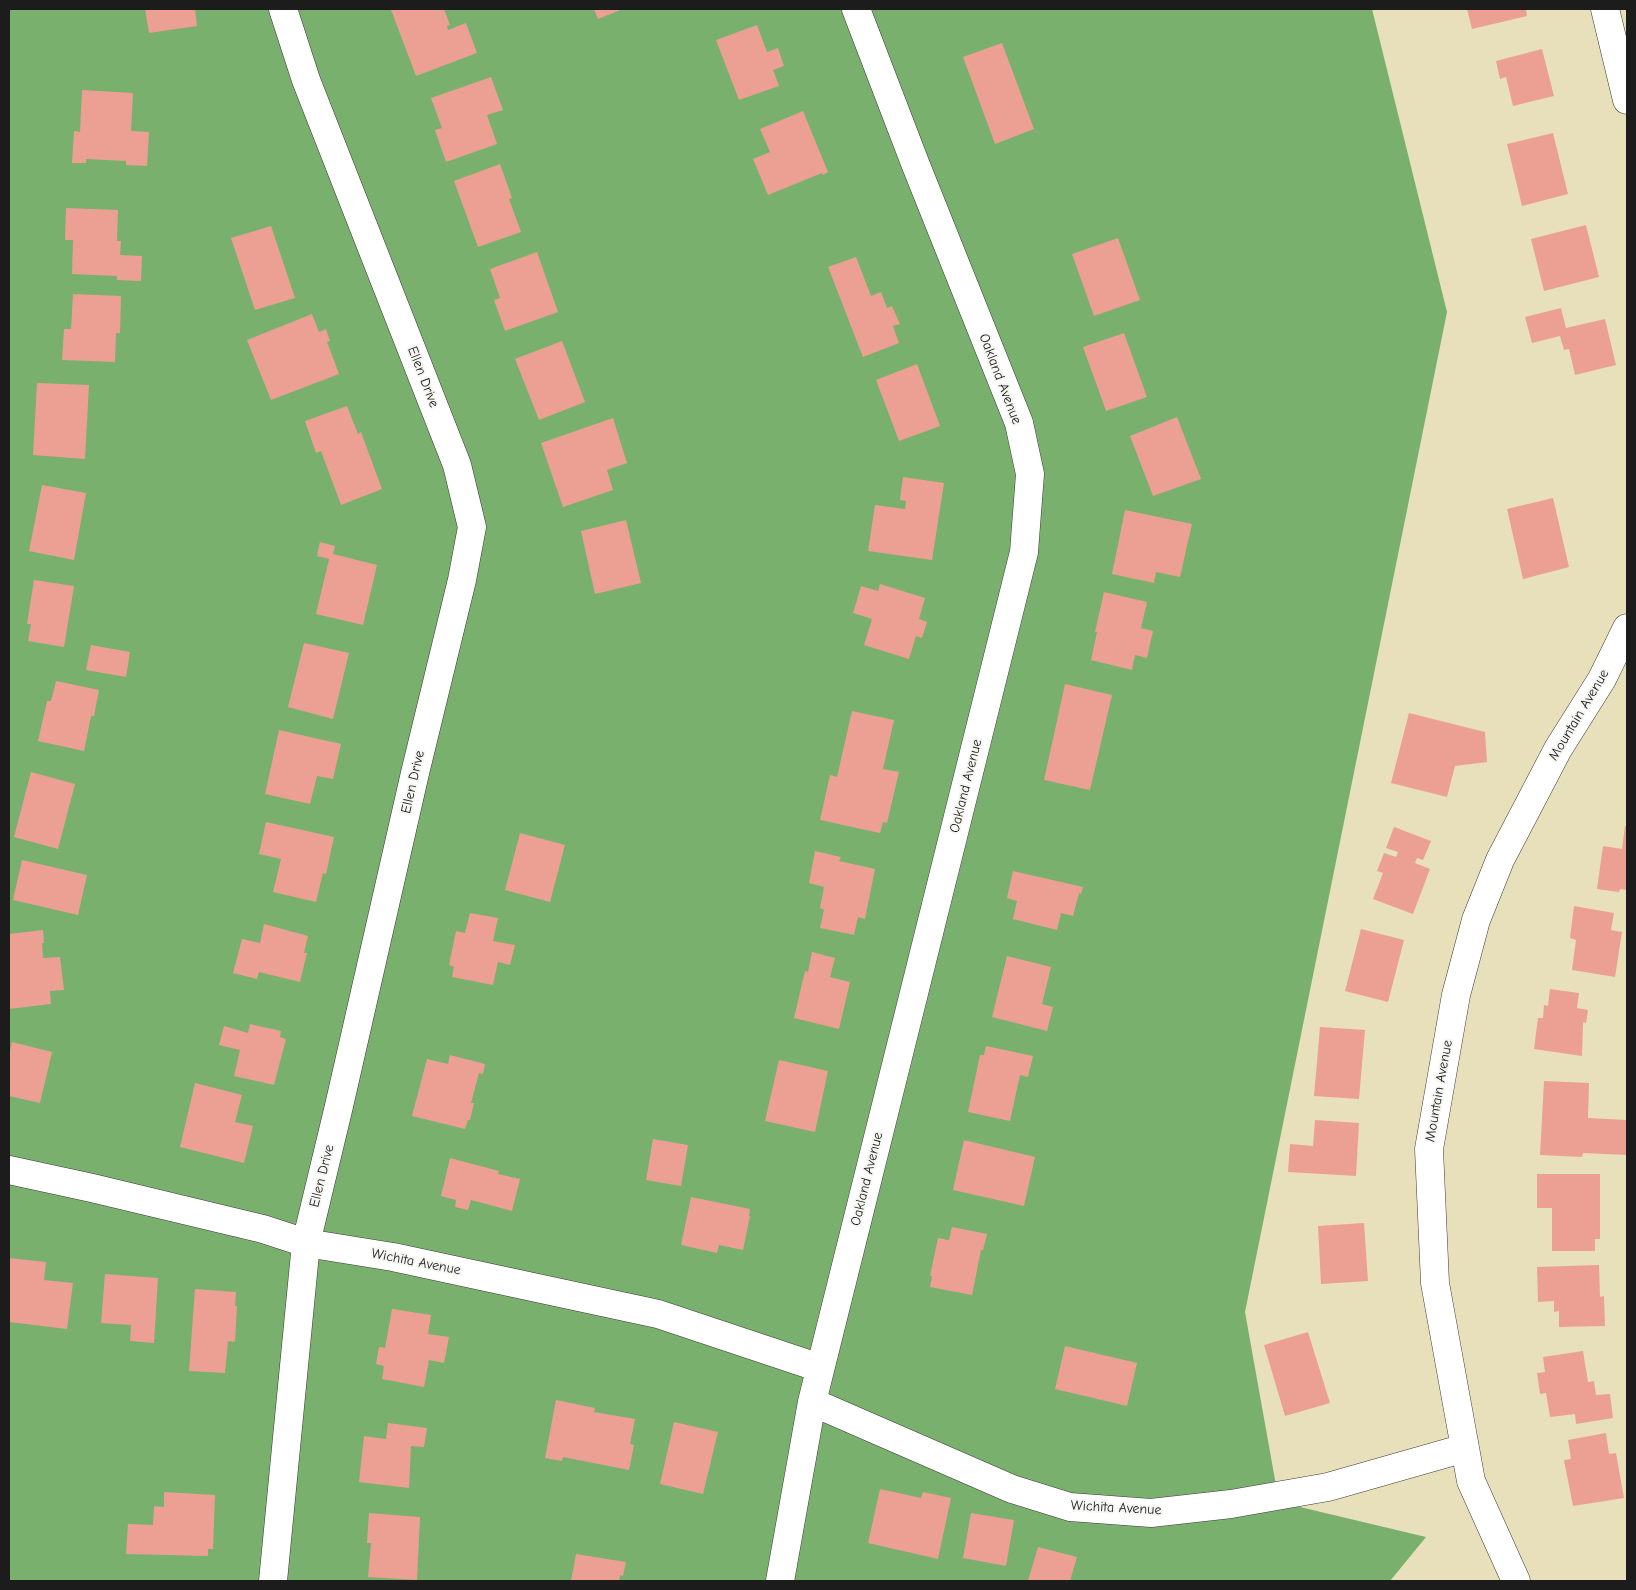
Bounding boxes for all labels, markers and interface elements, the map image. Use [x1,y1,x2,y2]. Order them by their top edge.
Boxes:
street label: Oakland Avenue [975,331,1025,427]
street label: Ellen Drive [404,344,442,410]
street label: Mountain Avenue [1545,666,1613,764]
street label: Oakland Avenue [946,738,986,834]
street label: Ellen Drive [398,749,428,815]
street label: Mountain Avenue [1422,1039,1456,1143]
street label: Oakland Avenue [847,1131,887,1227]
street label: Ellen Drive [306,1143,338,1209]
street label: Wichita Avenue [370,1245,462,1279]
street label: Wichita Avenue [1070,1497,1162,1519]

